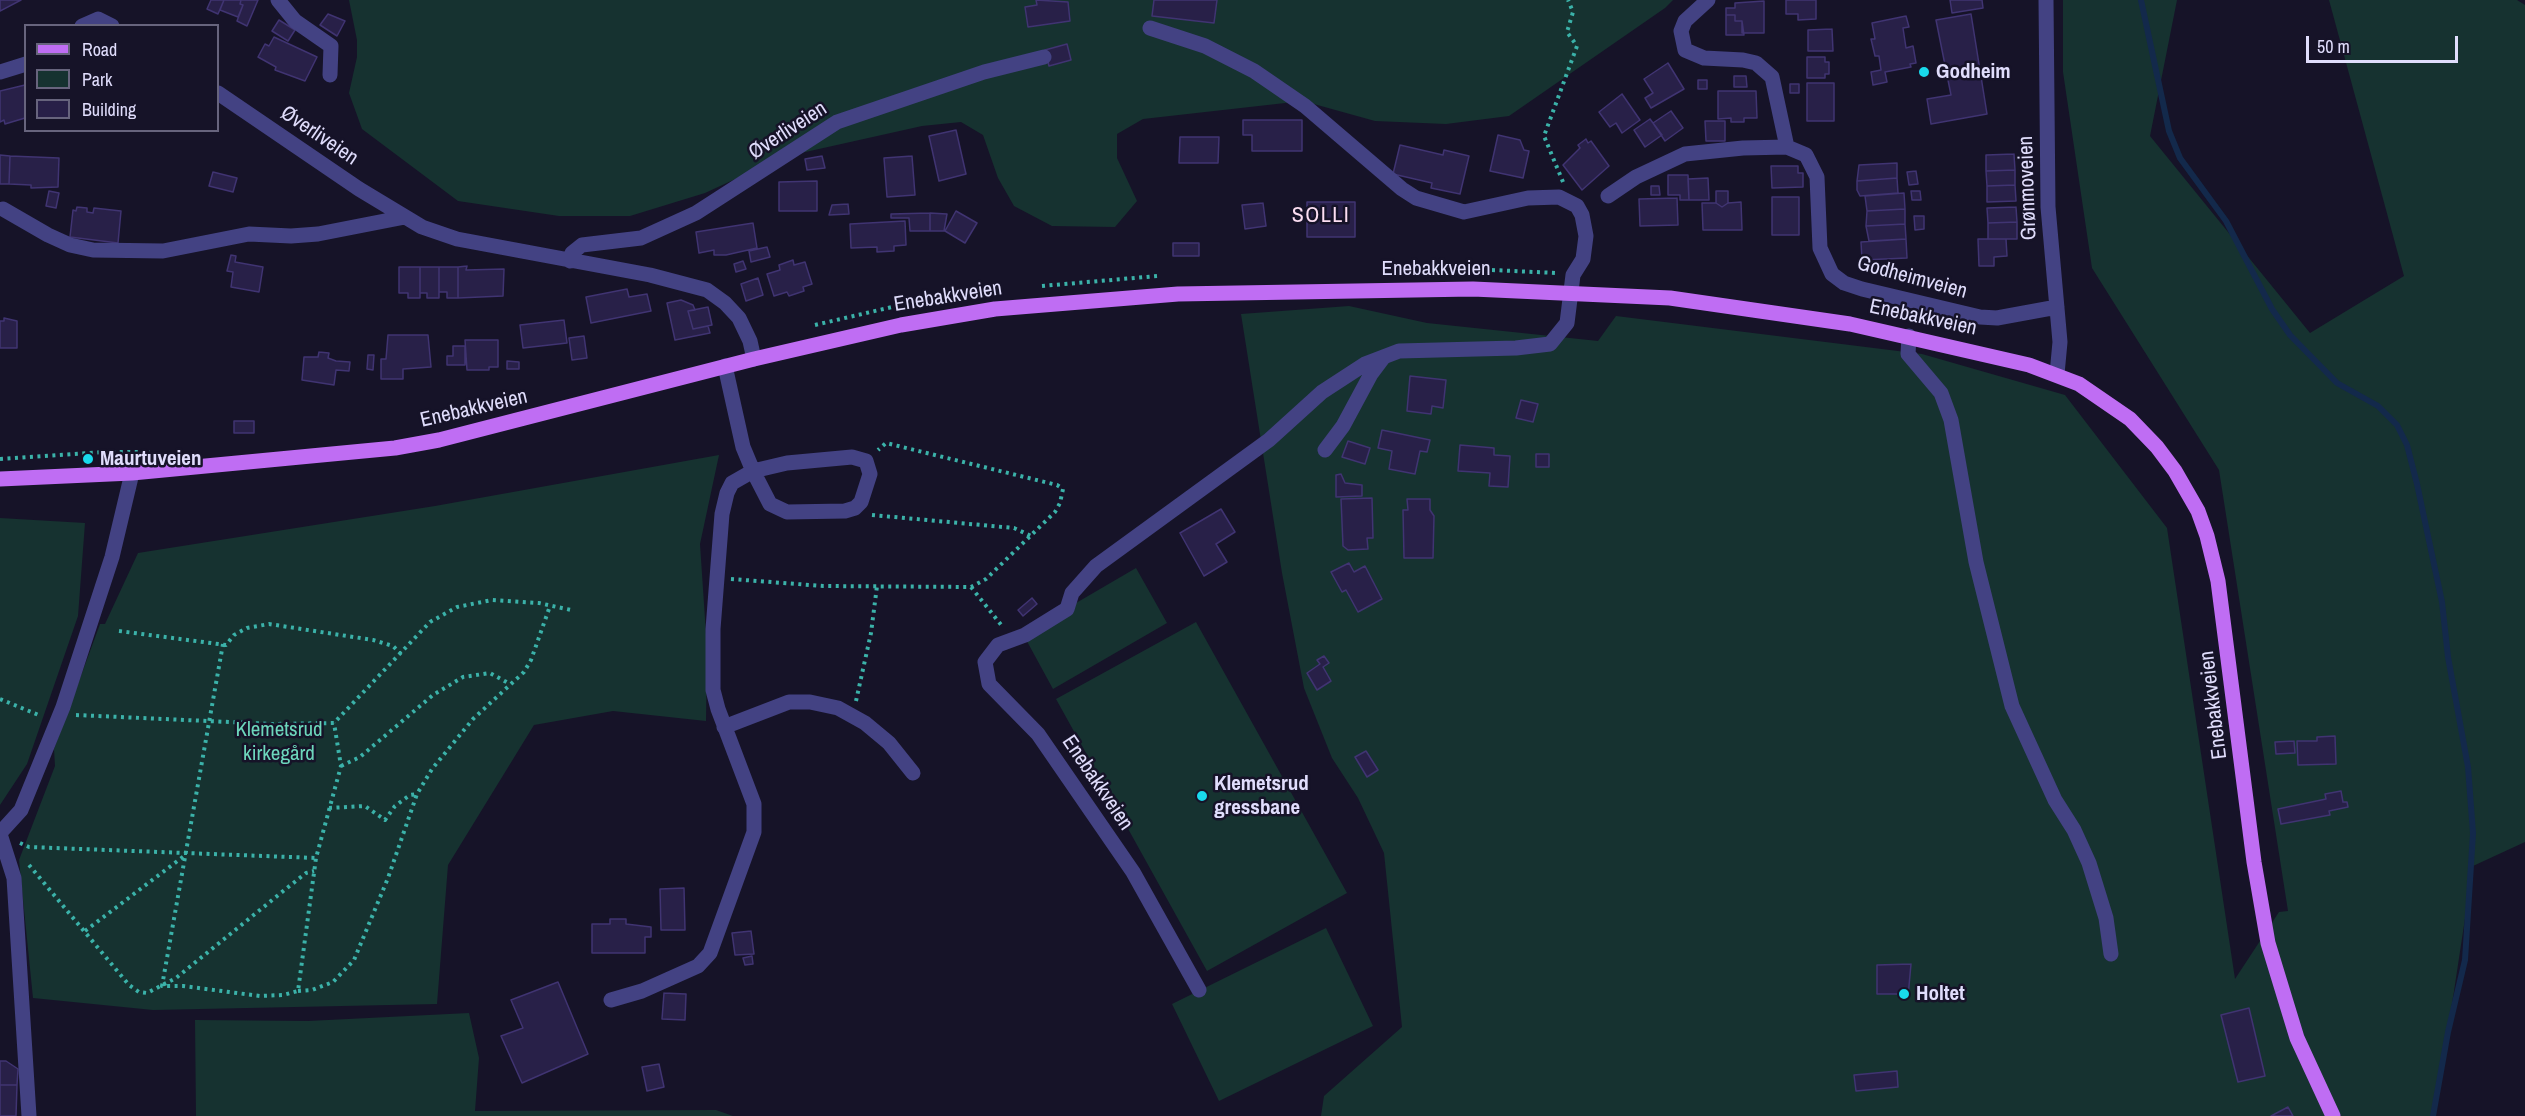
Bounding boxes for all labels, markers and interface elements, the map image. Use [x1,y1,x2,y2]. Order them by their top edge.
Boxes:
legend [24,24,219,132]
scale bar [2309,24,2460,62]
text: 50 m [2317,34,2350,59]
text: Road [82,37,117,62]
place label: Godheim [1936,59,2011,85]
marker: Godheim [1917,65,1931,79]
text: Park [82,67,112,92]
street label: Øverliveien [744,96,832,166]
text: Building [82,97,136,122]
street label: Øverliveien [275,101,363,171]
street label: Grønmoveien [2014,135,2042,241]
district label: SOLLI [1292,203,1350,229]
street label: Godheimveien [1854,251,1970,305]
street label: Enebakkveien [1381,256,1491,282]
street label: Enebakkveien [892,276,1004,318]
street label: Enebakkveien [1867,294,1979,342]
street label: Enebakkveien [418,384,530,434]
place label: Maurtuveien [100,446,201,472]
marker: Maurtuveien [81,452,95,466]
street label: Enebakkveien [2195,649,2233,761]
park label: Klemetsrud kirkegård [235,717,323,767]
street label: Enebakkveien [1056,731,1138,835]
place label: Klemetsrud gressbane [1214,771,1309,821]
marker: Klemetsrud gressbane [1195,789,1209,803]
place label: Holtet [1916,981,1965,1007]
marker: Holtet [1897,987,1911,1001]

